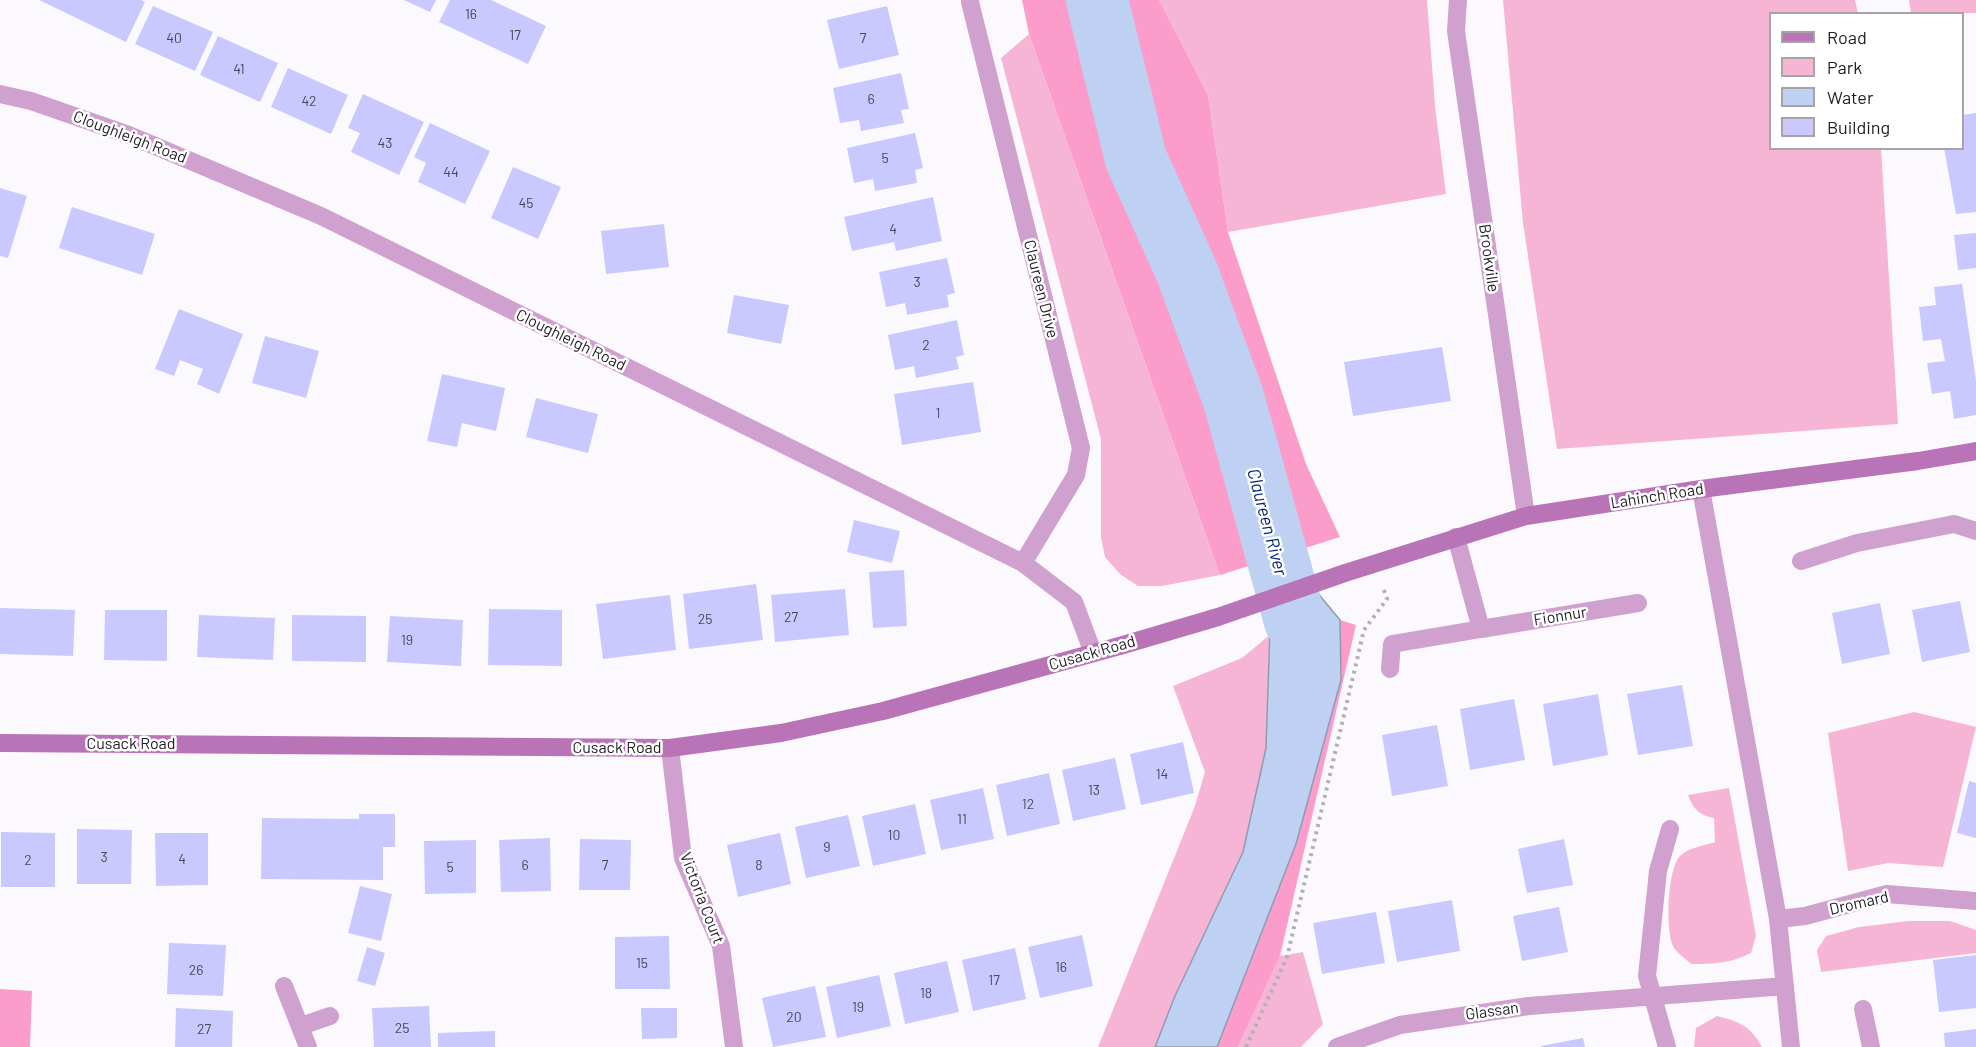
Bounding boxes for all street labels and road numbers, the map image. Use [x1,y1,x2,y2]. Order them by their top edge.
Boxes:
street label: Cloughleigh Road [71,107,189,167]
street label: Brookville [1475,223,1503,293]
street label: Claureen Drive [1020,238,1062,340]
street label: Cloughleigh Road [513,305,629,375]
street label: Lahinch Road [1609,479,1705,513]
street label: Fionnur [1532,602,1588,630]
street label: Cusack Road [1047,631,1137,675]
street label: Cusack Road [86,734,176,754]
street label: Cusack Road [572,738,662,758]
street label: Victoria Court [676,850,728,946]
street label: Dromard [1827,887,1891,919]
street label: Glassan [1464,998,1520,1024]

